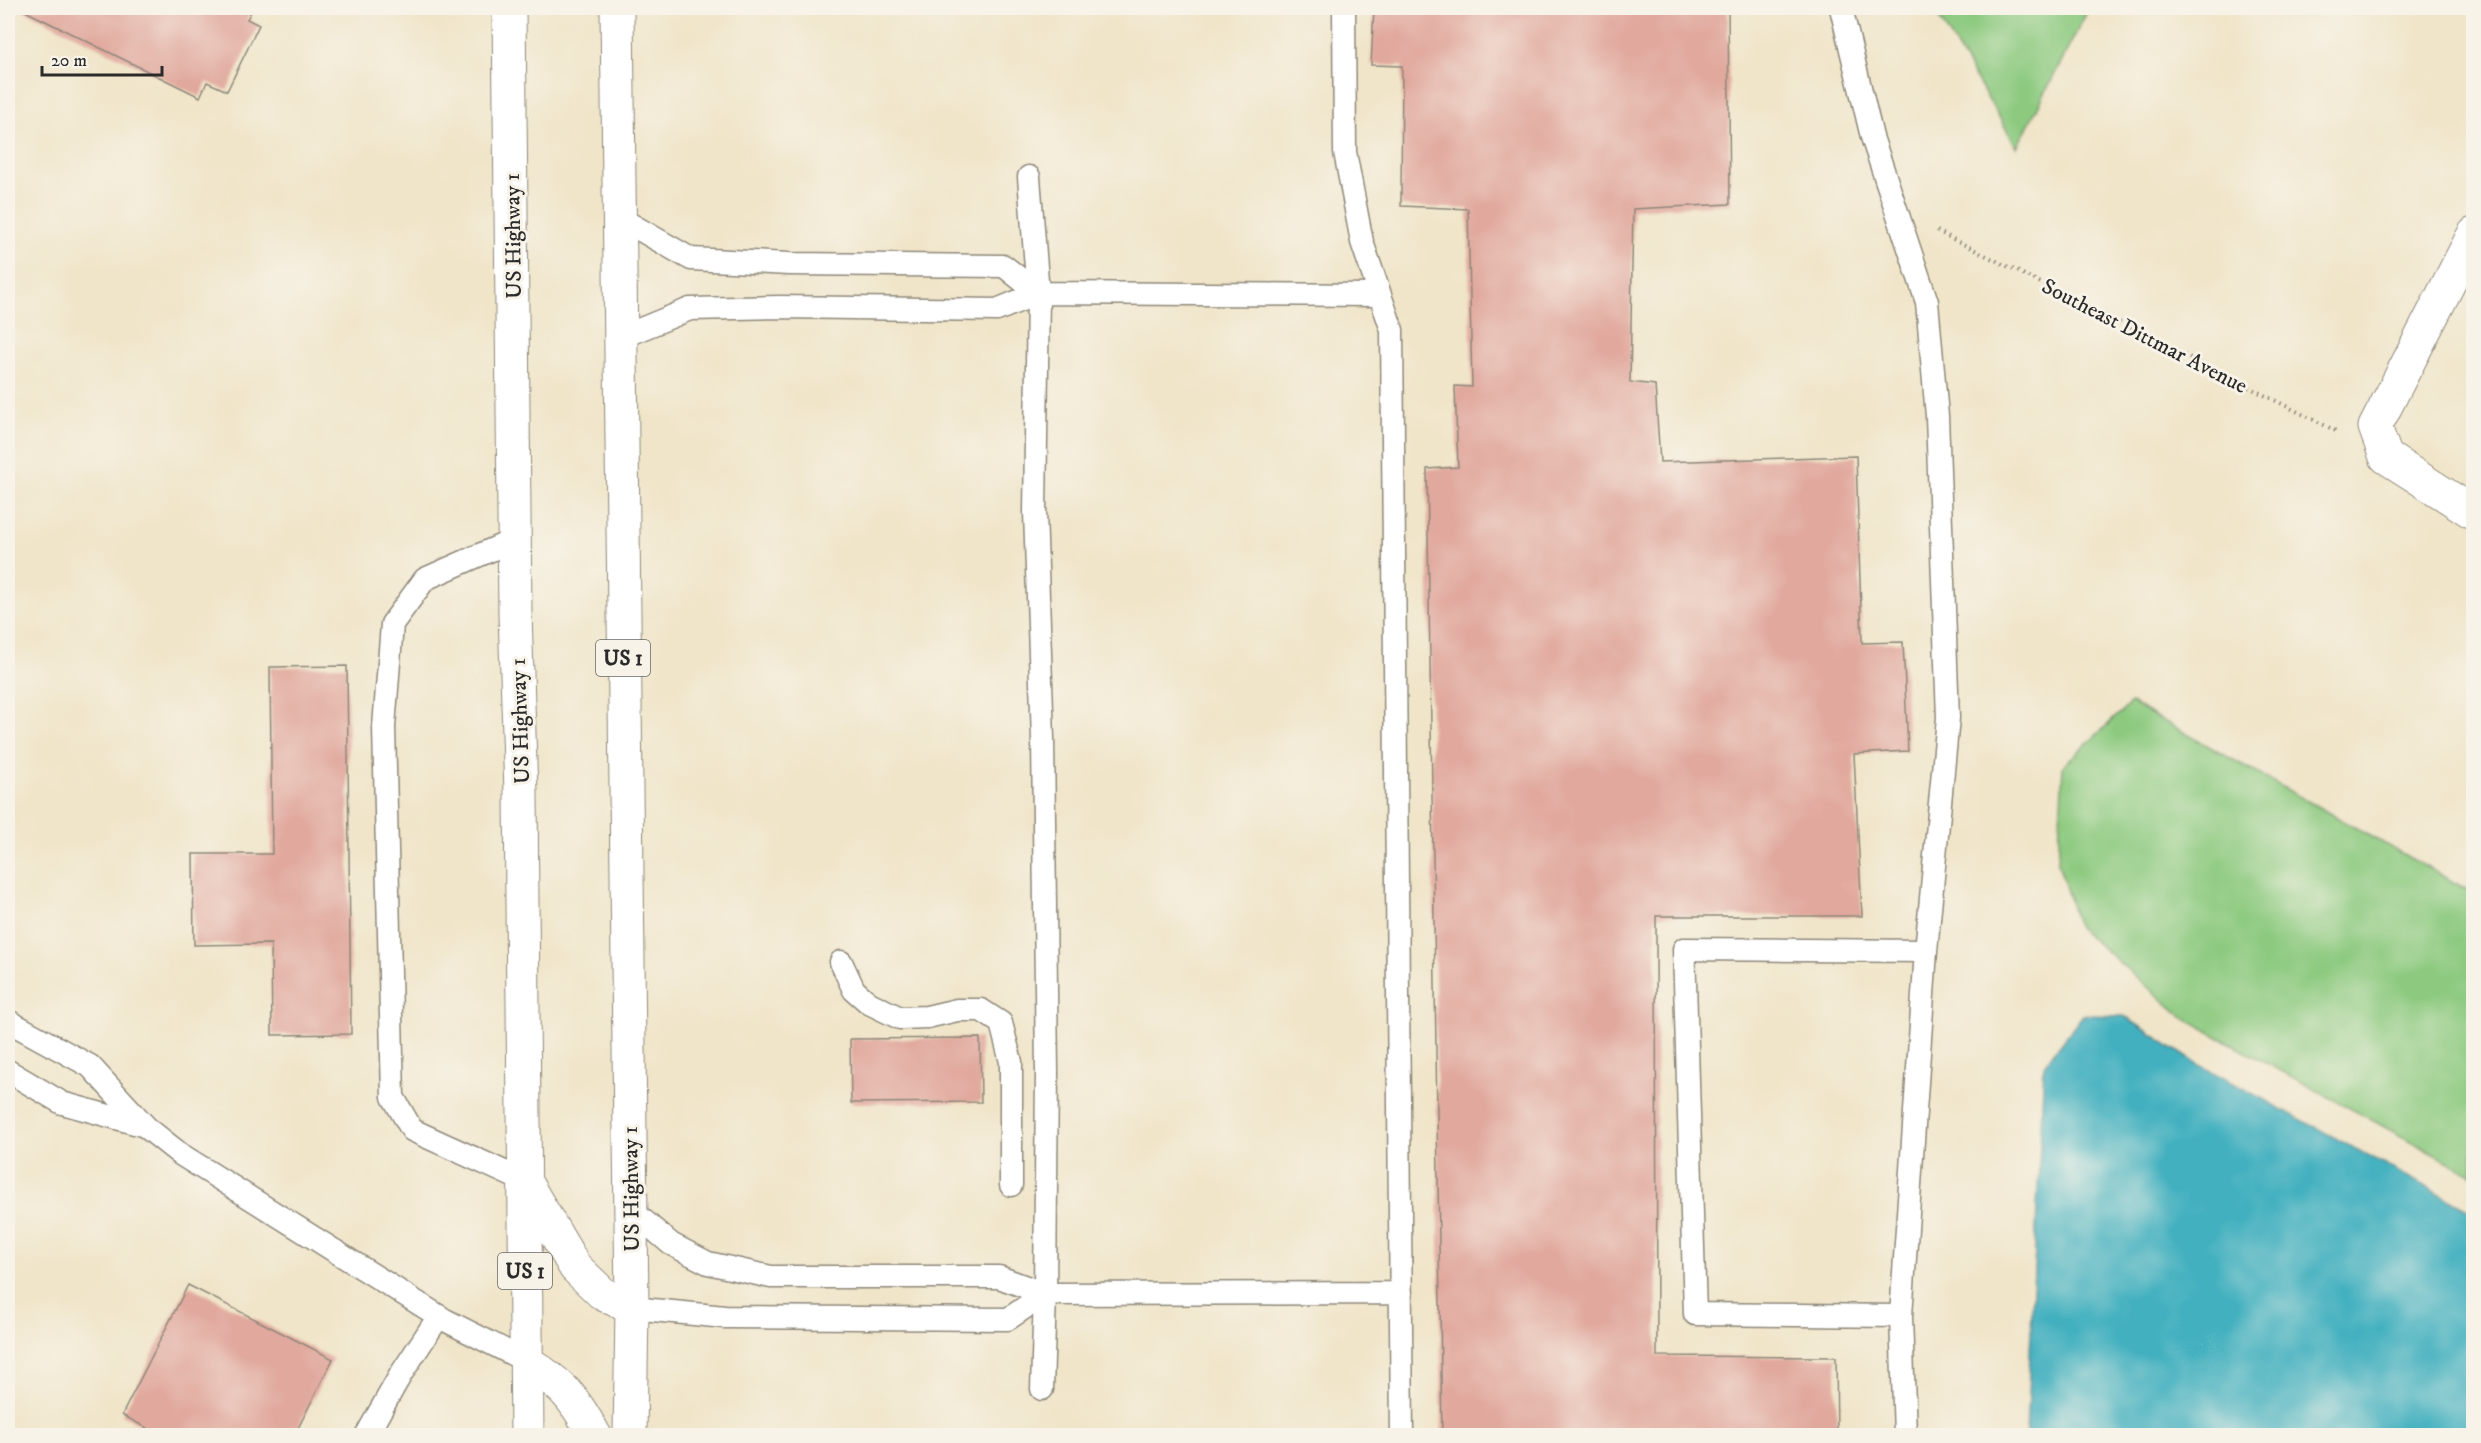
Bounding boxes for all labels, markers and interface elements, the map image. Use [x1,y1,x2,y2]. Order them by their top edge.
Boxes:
scale bar [42,39,162,77]
text: 20 m [51,50,87,72]
street label: US Highway 1 [499,173,528,299]
street label: Southeast Dittmar Avenue [2037,273,2252,400]
road number: US 1 [596,640,650,676]
street label: US Highway 1 [505,657,536,784]
street label: US Highway 1 [617,1126,646,1252]
road number: US 1 [498,1253,552,1289]

